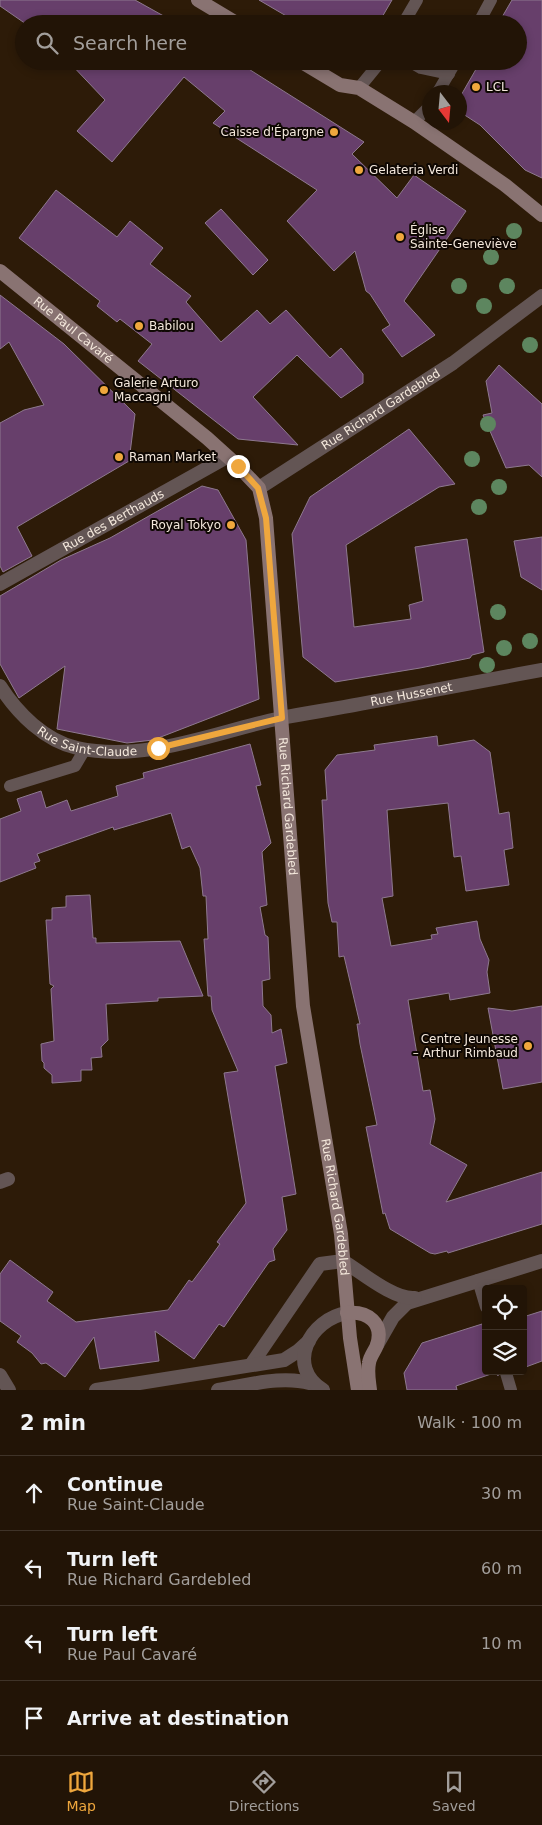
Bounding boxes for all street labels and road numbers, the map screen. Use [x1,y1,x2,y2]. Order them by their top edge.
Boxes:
street label: Rue Paul Cavaré [31,294,116,366]
street label: Rue Richard Gardebled [319,366,443,453]
street label: Rue des Berthauds [61,487,166,554]
street label: Rue Hussenet [369,680,454,709]
street label: Rue Saint-Claude [35,724,138,759]
street label: Rue Richard Gardebled [276,737,300,876]
street label: Rue Richard Gardebled [318,1137,352,1276]

